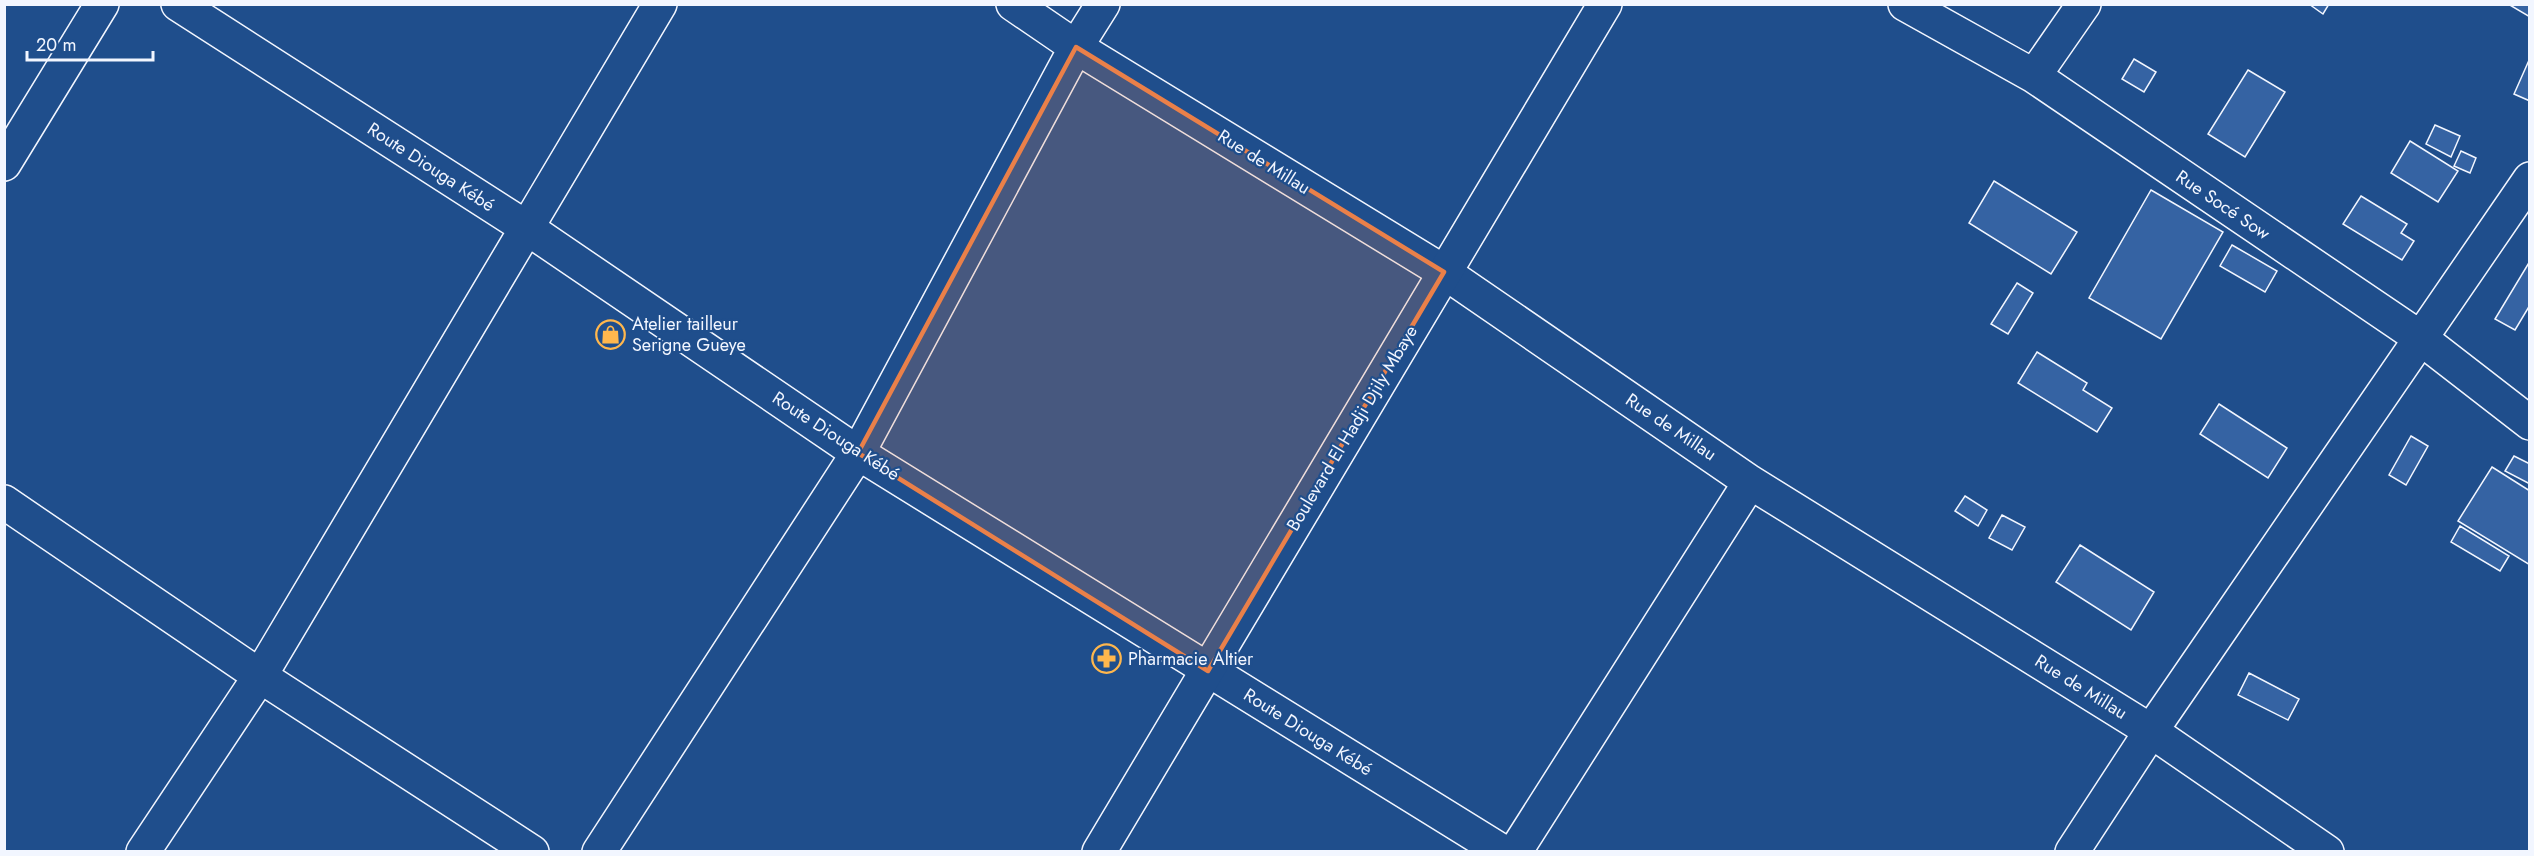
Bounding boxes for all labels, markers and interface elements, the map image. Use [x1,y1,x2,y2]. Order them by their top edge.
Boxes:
scale bar [27,24,153,62]
text: 20 m [36,32,76,58]
street label: Route Diouga Kébé [362,116,500,218]
street label: Rue de Millau [1213,123,1315,201]
street label: Rue Socé Sow [2171,164,2276,247]
place label: Atelier tailleur Serigne Gueye [632,311,746,358]
shop icon: Atelier tailleur Serigne Gueye [595,318,627,350]
street label: Boulevard El Hadji Djily Mbaye [1280,320,1424,536]
street label: Route Diouga Kébé [767,385,905,487]
street label: Rue de Millau [1620,387,1722,467]
pharmacy icon: Pharmacie Altier [1091,643,1123,675]
place label: Pharmacie Altier [1128,646,1254,672]
street label: Rue de Millau [2030,648,2132,726]
street label: Route Diouga Kébé [1239,682,1377,782]

